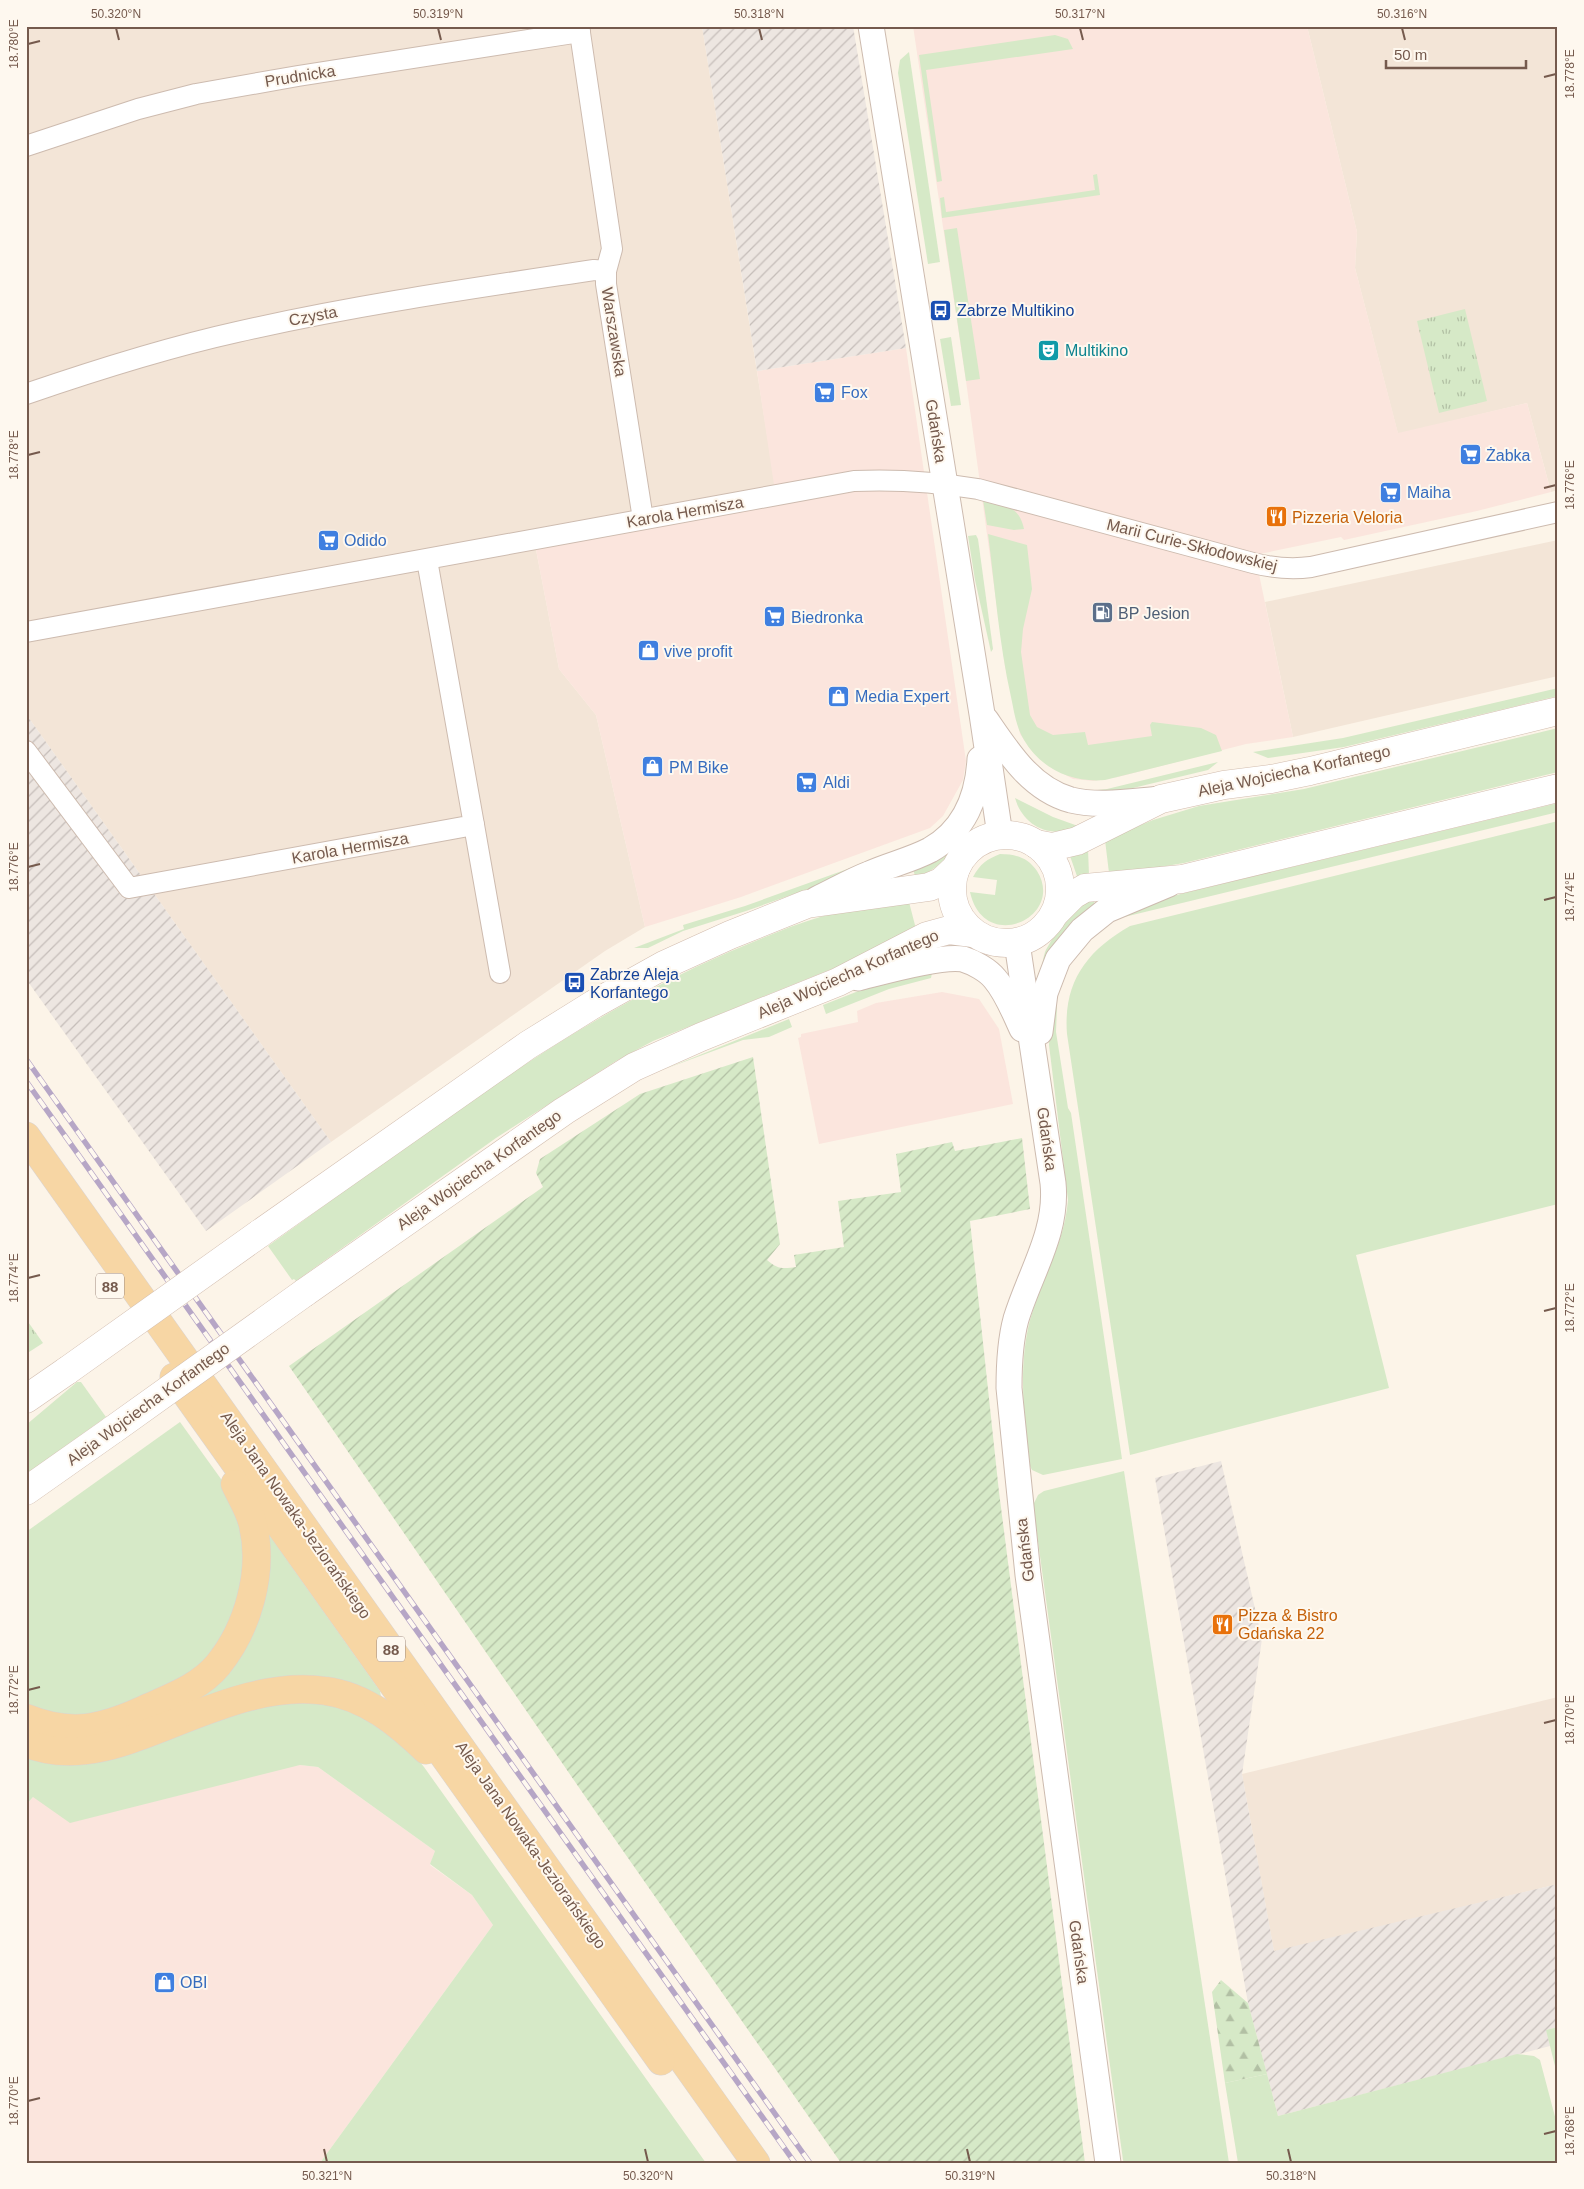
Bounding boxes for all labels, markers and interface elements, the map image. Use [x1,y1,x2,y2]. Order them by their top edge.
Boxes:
text: 50.320°N [91,7,141,21]
text: 50.319°N [413,7,463,21]
text: 50.318°N [734,7,784,21]
text: 50.317°N [1055,7,1105,21]
text: 50.316°N [1377,7,1427,21]
text: 18.780°E [7,19,21,69]
scale bar [1386,38,1526,70]
text: 50 m [1394,46,1427,63]
text: 18.778°E [1563,49,1577,99]
street label: Prudnicka [264,62,337,90]
street label: Warszawska [599,286,629,378]
bus stop icon: Zabrze Multikino [929,298,953,322]
place label: Zabrze Multikino [957,302,1074,319]
street label: Czysta [287,303,339,329]
theatre icon: Multikino [1037,338,1061,362]
place label: Multikino [1065,342,1128,359]
supermarket icon: Fox [813,380,837,404]
place label: Fox [841,384,868,401]
street label: Gdańska [923,398,949,464]
text: 18.778°E [7,430,21,480]
supermarket icon: Żabka [1458,443,1482,467]
place label: Żabka [1486,446,1531,464]
text: 18.776°E [1563,460,1577,510]
supermarket icon: Maiha [1379,480,1403,504]
place label: Maiha [1407,484,1451,501]
street label: Karola Hermisza [625,493,745,531]
restaurant icon: Pizzeria Veloria [1264,505,1288,529]
place label: Pizzeria Veloria [1292,509,1402,526]
street label: Marii Curie-Skłodowskiej [1105,516,1279,574]
supermarket icon: Odido [316,528,340,552]
place label: Odido [344,532,387,549]
fuel station icon: BP Jesion [1090,601,1114,625]
supermarket icon: Biedronka [763,605,787,629]
place label: BP Jesion [1118,605,1190,622]
place label: Biedronka [791,609,863,626]
shop icon: vive profit [636,639,660,663]
place label: vive profit [664,643,733,660]
shop icon: Media Expert [827,684,851,708]
place label: Media Expert [855,688,950,705]
street label: Aleja Wojciecha Korfantego [1196,742,1392,800]
shop icon: PM Bike [641,755,665,779]
place label: PM Bike [669,759,729,776]
supermarket icon: Aldi [795,770,819,794]
place label: Aldi [823,774,850,791]
street label: Karola Hermisza [290,829,410,867]
text: 18.776°E [7,842,21,892]
text: 18.774°E [1563,872,1577,922]
street label: Aleja Wojciecha Korfantego [755,926,941,1022]
place label: Zabrze Aleja Korfantego [590,966,679,1001]
bus stop icon: Zabrze Aleja Korfantego [562,971,586,995]
street label: Gdańska [1034,1106,1060,1172]
street label: Aleja Wojciecha Korfantego [394,1107,564,1233]
text: 18.774°E [7,1253,21,1303]
road number: 88 [96,1274,124,1298]
text: 18.772°E [1563,1283,1577,1333]
street label: Aleja Wojciecha Korfantego [64,1339,232,1469]
street label: Aleja Jana Nowaka-Jeziorańskiego [218,1408,374,1622]
street label: Gdańska [1013,1517,1037,1583]
place label: Pizza & Bistro Gdańska 22 [1238,1607,1338,1642]
restaurant icon: Pizza & Bistro Gdańska 22 [1210,1612,1234,1636]
road number: 88 [377,1636,405,1662]
text: 18.772°E [7,1665,21,1715]
text: 18.770°E [1563,1695,1577,1745]
street label: Aleja Jana Nowaka-Jeziorańskiego [453,1738,609,1952]
street label: Gdańska [1066,1919,1092,1985]
shop icon: OBI [152,1970,176,1994]
place label: OBI [180,1974,208,1991]
text: 18.770°E [7,2076,21,2126]
text: 18.768°E [1563,2106,1577,2156]
text: 50.321°N [302,2169,352,2183]
text: 50.320°N [623,2169,673,2183]
text: 50.319°N [945,2169,995,2183]
text: 50.318°N [1266,2169,1316,2183]

